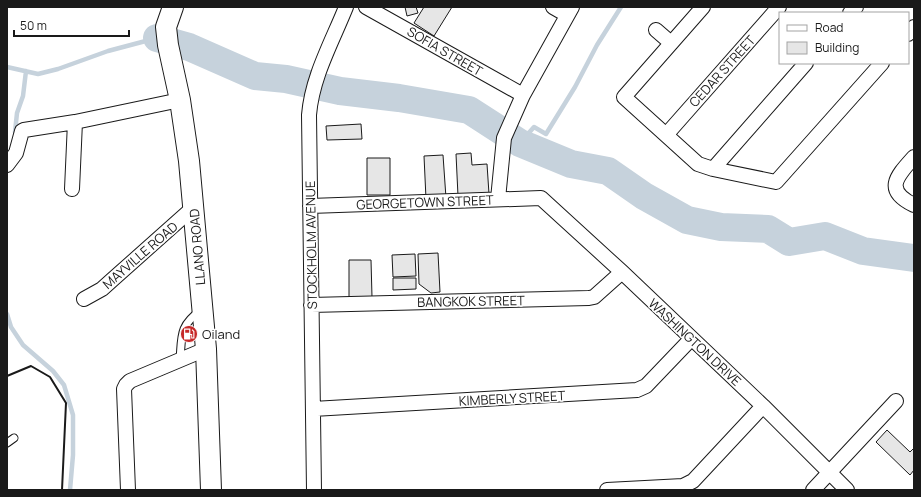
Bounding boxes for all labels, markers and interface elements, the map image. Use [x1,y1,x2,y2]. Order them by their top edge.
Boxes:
scale bar [14,12,129,38]
legend [779,12,909,64]
text: 50 m [20,17,47,34]
text: Road [815,19,843,36]
street label: SOFIA STREET [404,22,486,80]
street label: CEDAR STREET [685,31,759,111]
text: Building [815,39,859,56]
street label: STOCKHOLM AVENUE [301,181,321,309]
street label: GEORGETOWN STREET [356,191,494,213]
street label: LLANO ROAD [185,208,209,286]
street label: MAYVILLE ROAD [99,217,182,293]
street label: BANGKOK STREET [417,291,525,311]
street label: WASHINGTON DRIVE [645,294,745,390]
fuel station icon: Oiland [179,324,199,344]
place label: Oiland [202,325,240,343]
street label: KIMBERLY STREET [458,386,566,410]

